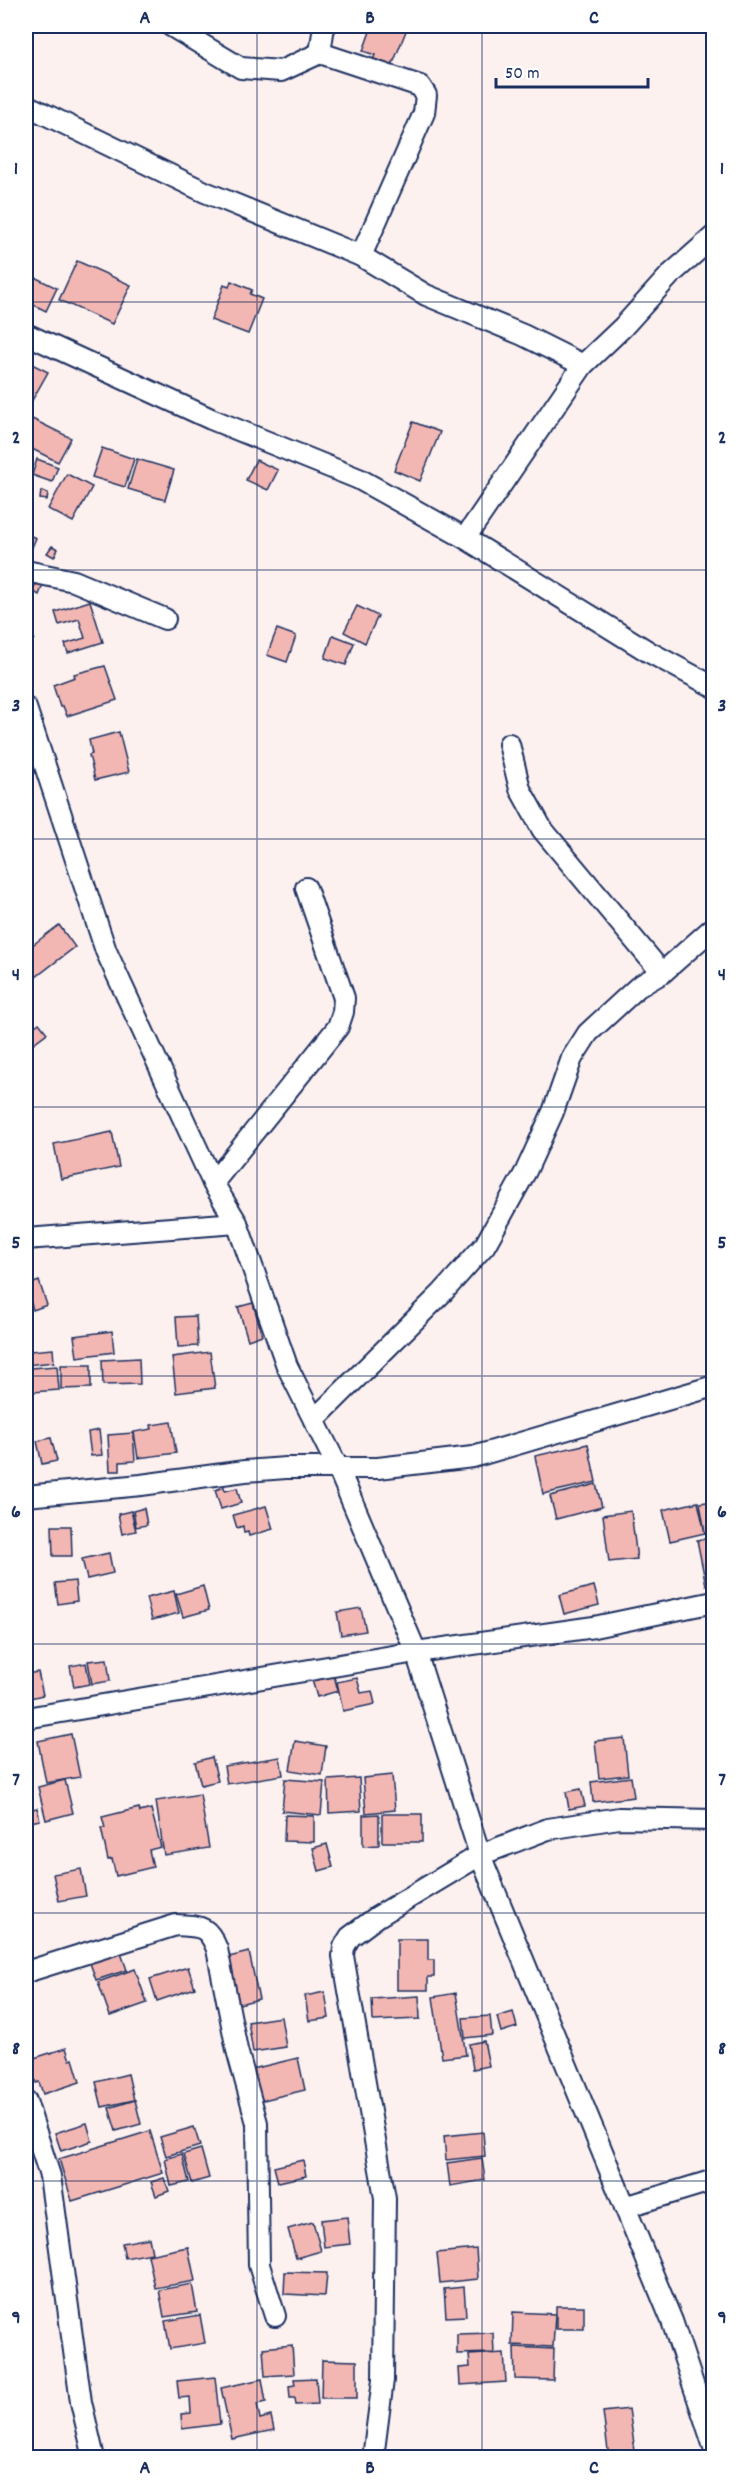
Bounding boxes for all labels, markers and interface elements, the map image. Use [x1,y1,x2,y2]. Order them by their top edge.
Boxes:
text: A [140,5,151,33]
text: B [365,5,375,33]
text: C [589,5,599,33]
scale bar [496,51,648,89]
text: 50 m [505,62,540,87]
text: 1 [14,156,18,184]
text: 1 [720,156,724,184]
text: 2 [12,425,20,453]
text: 2 [718,425,726,453]
text: 3 [12,693,20,721]
text: 3 [718,693,726,721]
text: 4 [12,962,20,990]
text: 4 [718,962,726,990]
text: 5 [11,1230,21,1258]
text: 5 [717,1230,727,1258]
text: 6 [11,1499,21,1527]
text: 6 [717,1499,727,1527]
text: 7 [12,1767,20,1795]
text: 7 [718,1767,726,1795]
text: 8 [12,2036,20,2064]
text: 8 [718,2036,726,2064]
text: 9 [11,2305,21,2333]
text: 9 [717,2305,727,2333]
text: A [140,2455,151,2483]
text: B [365,2455,375,2483]
text: C [589,2455,599,2483]

